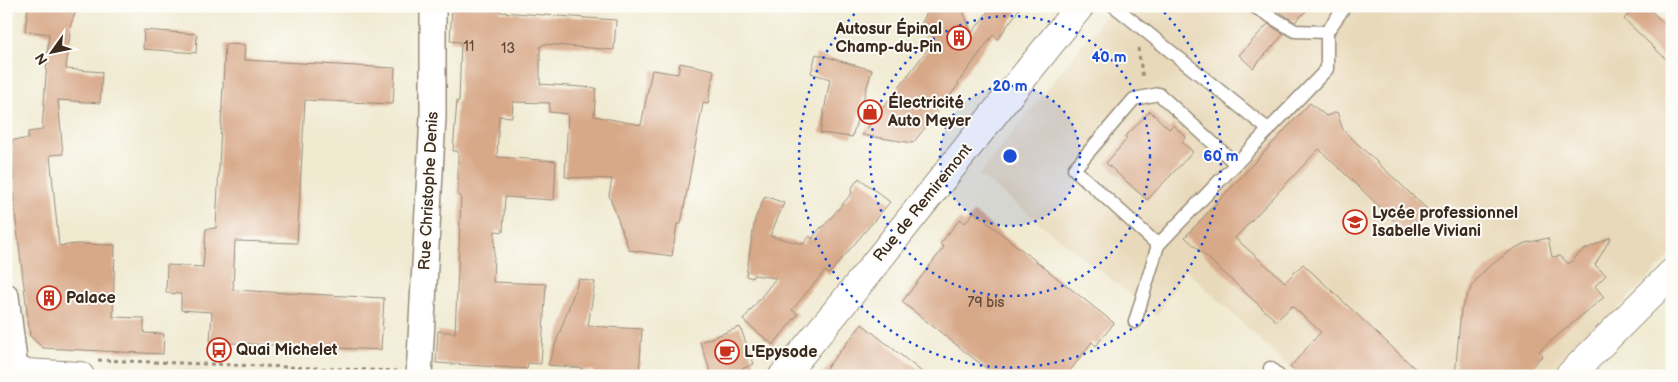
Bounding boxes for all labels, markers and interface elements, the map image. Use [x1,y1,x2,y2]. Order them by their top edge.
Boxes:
place label: Autosur Épinal Champ-du-Pin [835,17,942,57]
building icon: Autosur Épinal Champ-du-Pin [946,25,972,51]
north arrow [28,28,78,78]
house number: 11 [464,38,474,55]
house number: 13 [501,40,515,57]
text: 40 m [1091,48,1127,67]
text: N [32,50,52,68]
text: 20 m [993,77,1028,96]
place label: Électricité Auto Meyer [887,91,971,131]
shop icon: Électricité Auto Meyer [857,99,883,125]
street label: Rue Christophe Denis [415,111,443,271]
street label: Rue de Remiremont [870,140,976,266]
centre of rings [1001,147,1019,165]
text: 60 m [1203,147,1239,166]
place label: Lycée professionnel Isabelle Viviani [1372,204,1518,241]
school or university icon: Lycée professionnel Isabelle Viviani [1342,209,1368,235]
building icon: Palace [36,285,62,311]
place label: Palace [66,289,116,308]
house number: 79 bis [968,294,1004,311]
bus stop icon: Quai Michelet [206,337,232,363]
cafe icon: L'Epysode [714,339,740,365]
place label: Quai Michelet [236,341,338,360]
place label: L'Epysode [744,343,817,362]

